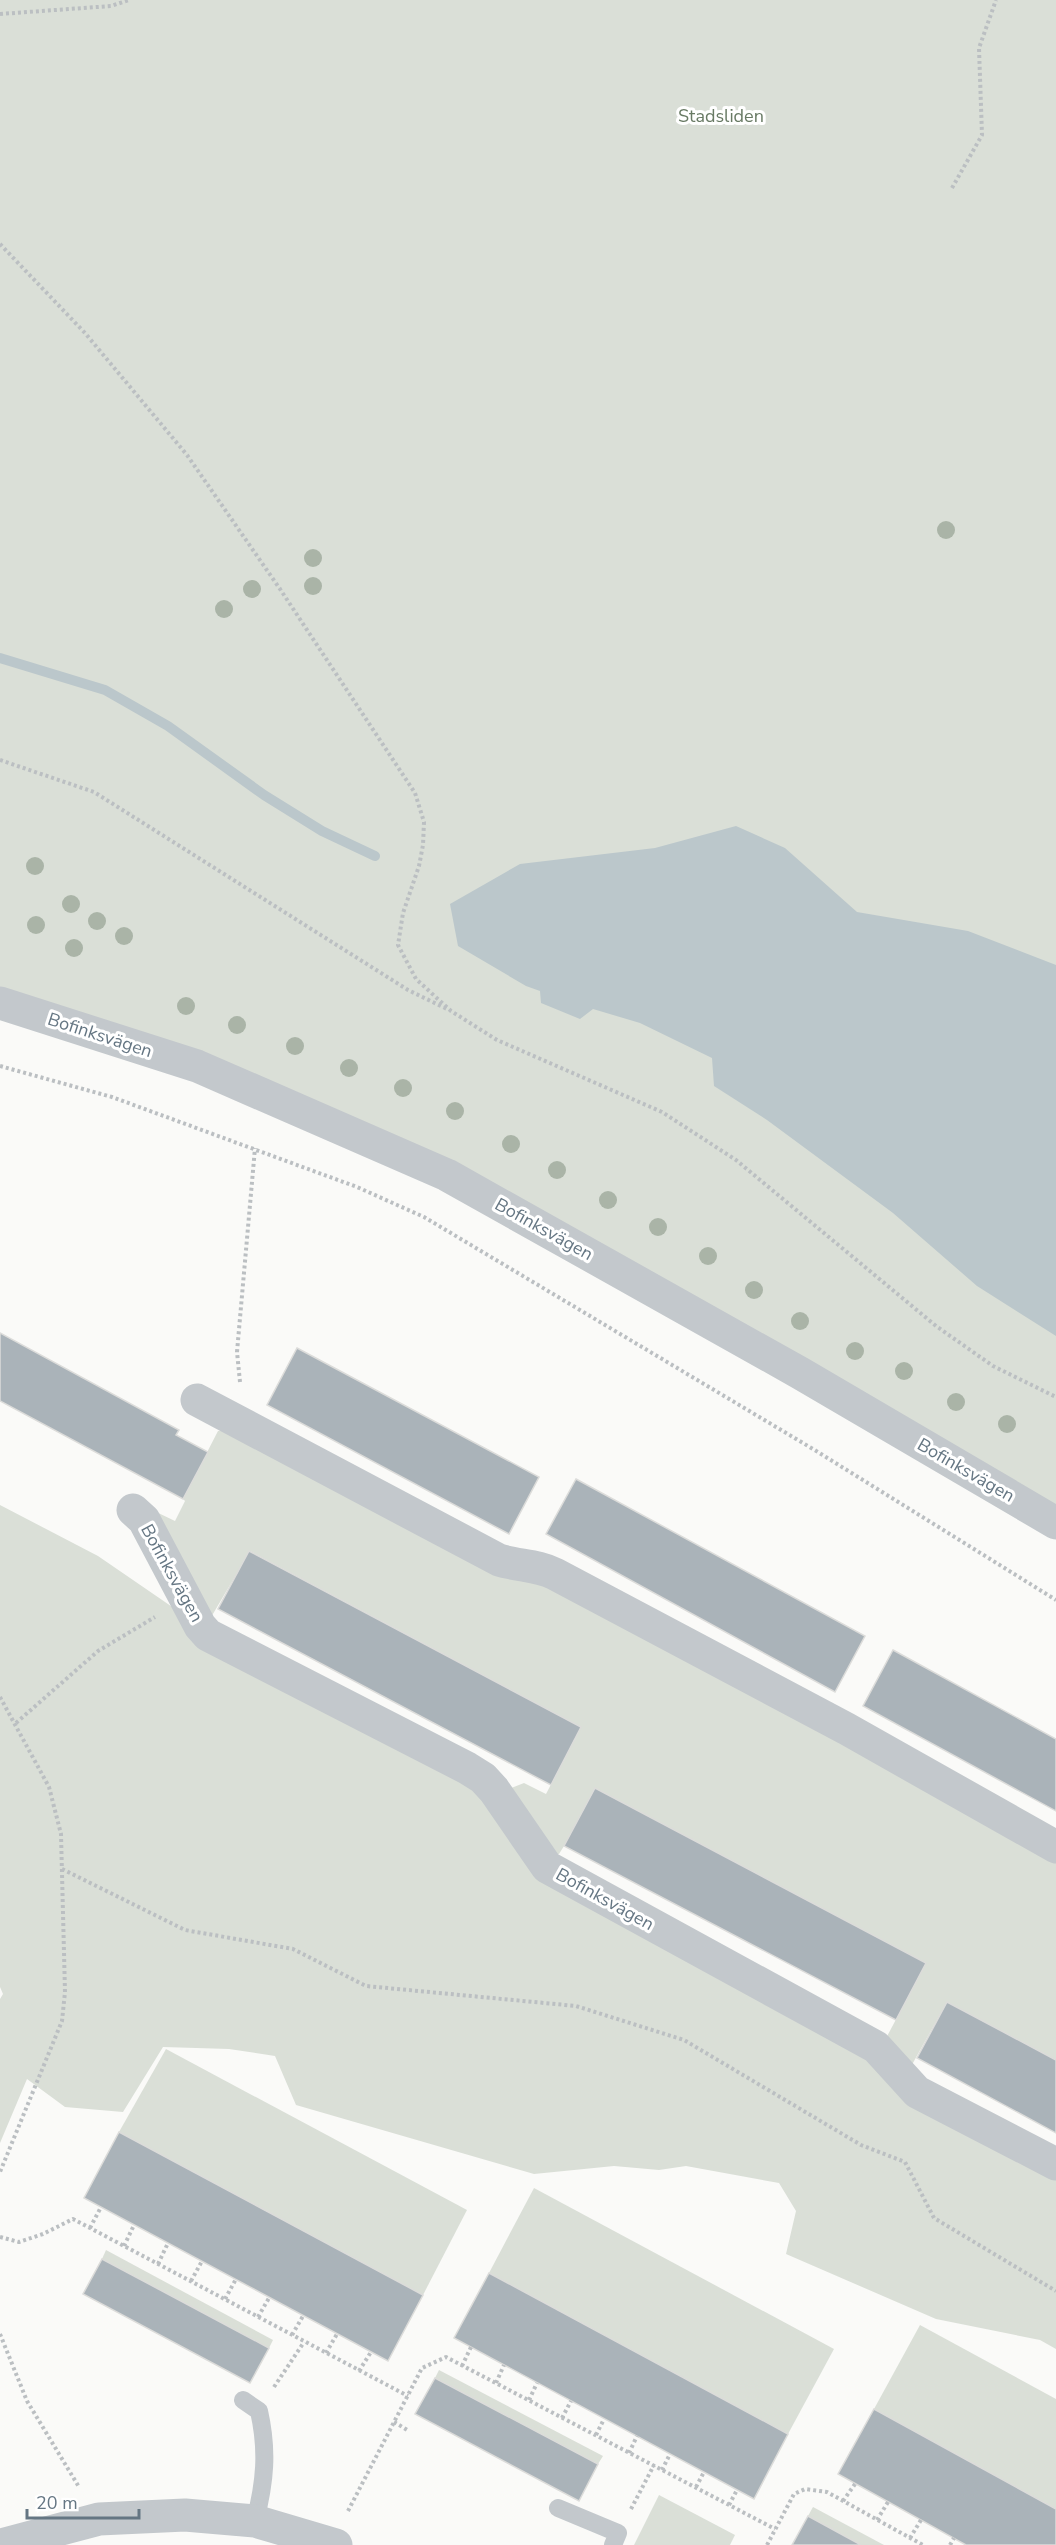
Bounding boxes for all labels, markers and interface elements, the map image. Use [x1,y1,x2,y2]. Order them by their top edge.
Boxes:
park label: Stadsliden [678,104,764,128]
street label: Bofinksvägen [45,1007,155,1063]
street label: Bofinksvägen [491,1192,597,1266]
street label: Bofinksvägen [913,1432,1019,1508]
street label: Bofinksvägen [135,1520,209,1626]
street label: Bofinksvägen [552,1862,658,1936]
scale bar [27,2482,140,2520]
text: 20 m [36,2491,78,2515]

